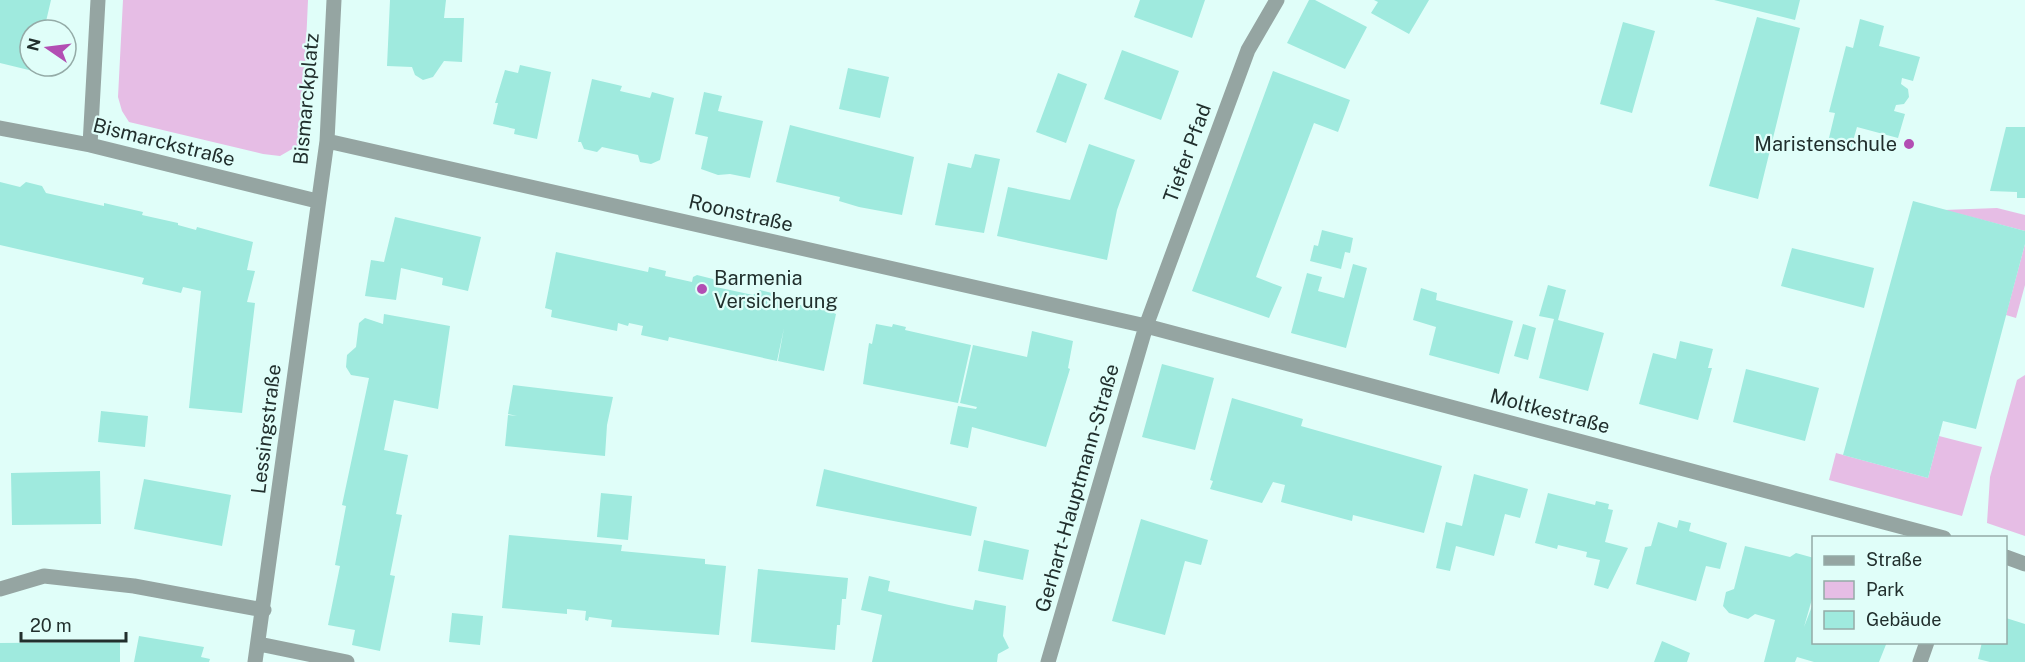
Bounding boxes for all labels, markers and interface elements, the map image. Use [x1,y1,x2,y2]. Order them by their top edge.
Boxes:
north arrow [18,18,78,78]
street label: Bismarckplatz [288,32,324,166]
text: N [23,36,45,53]
street label: Tiefer Pfad [1158,100,1216,206]
street label: Bismarckstraße [91,113,237,171]
place label: Maristenschule [1754,132,1897,156]
marker: Maristenschule [1902,137,1916,151]
street label: Roonstraße [686,189,796,237]
place label: Barmenia Versicherung [714,266,838,313]
marker: Barmenia Versicherung [695,282,709,296]
street label: Gerhart-Hauptmann-Straße [1030,361,1124,615]
street label: Lessingstraße [246,363,286,495]
street label: Moltkestraße [1487,383,1613,439]
legend [1812,536,2007,644]
text: Straße [1866,549,1922,570]
text: Park [1866,579,1904,600]
scale bar [21,605,126,643]
text: Gebäude [1866,609,1941,630]
text: 20 m [30,615,72,636]

